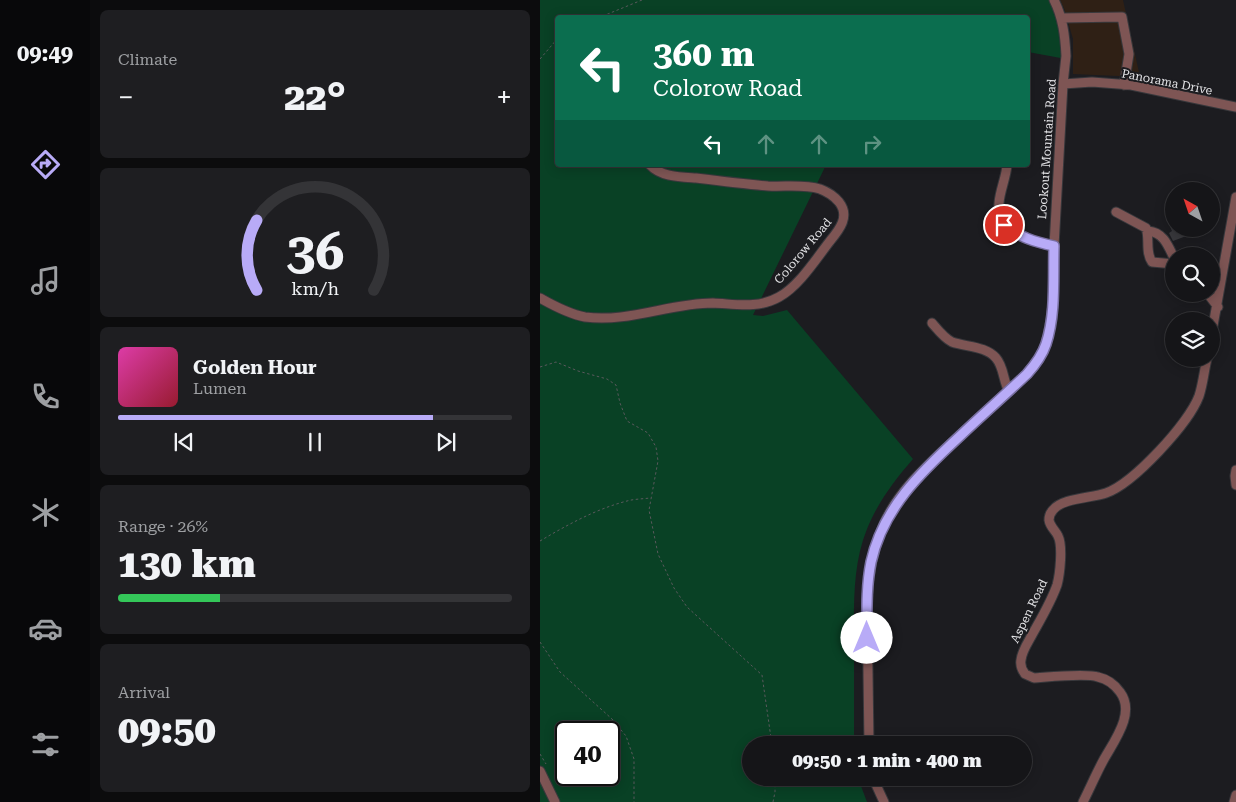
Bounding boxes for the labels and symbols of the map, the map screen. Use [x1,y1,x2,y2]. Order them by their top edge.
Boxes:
street label: Panorama Drive [1120,66,1214,98]
street label: Lookout Mountain Road [1035,78,1059,220]
north arrow [1165,182,1220,238]
pin [983,204,1025,246]
street label: Colorow Road [771,215,835,287]
street label: Aspen Road [1008,577,1051,645]
position arrow [840,611,892,663]
speed limit sign: 40 [555,721,620,786]

